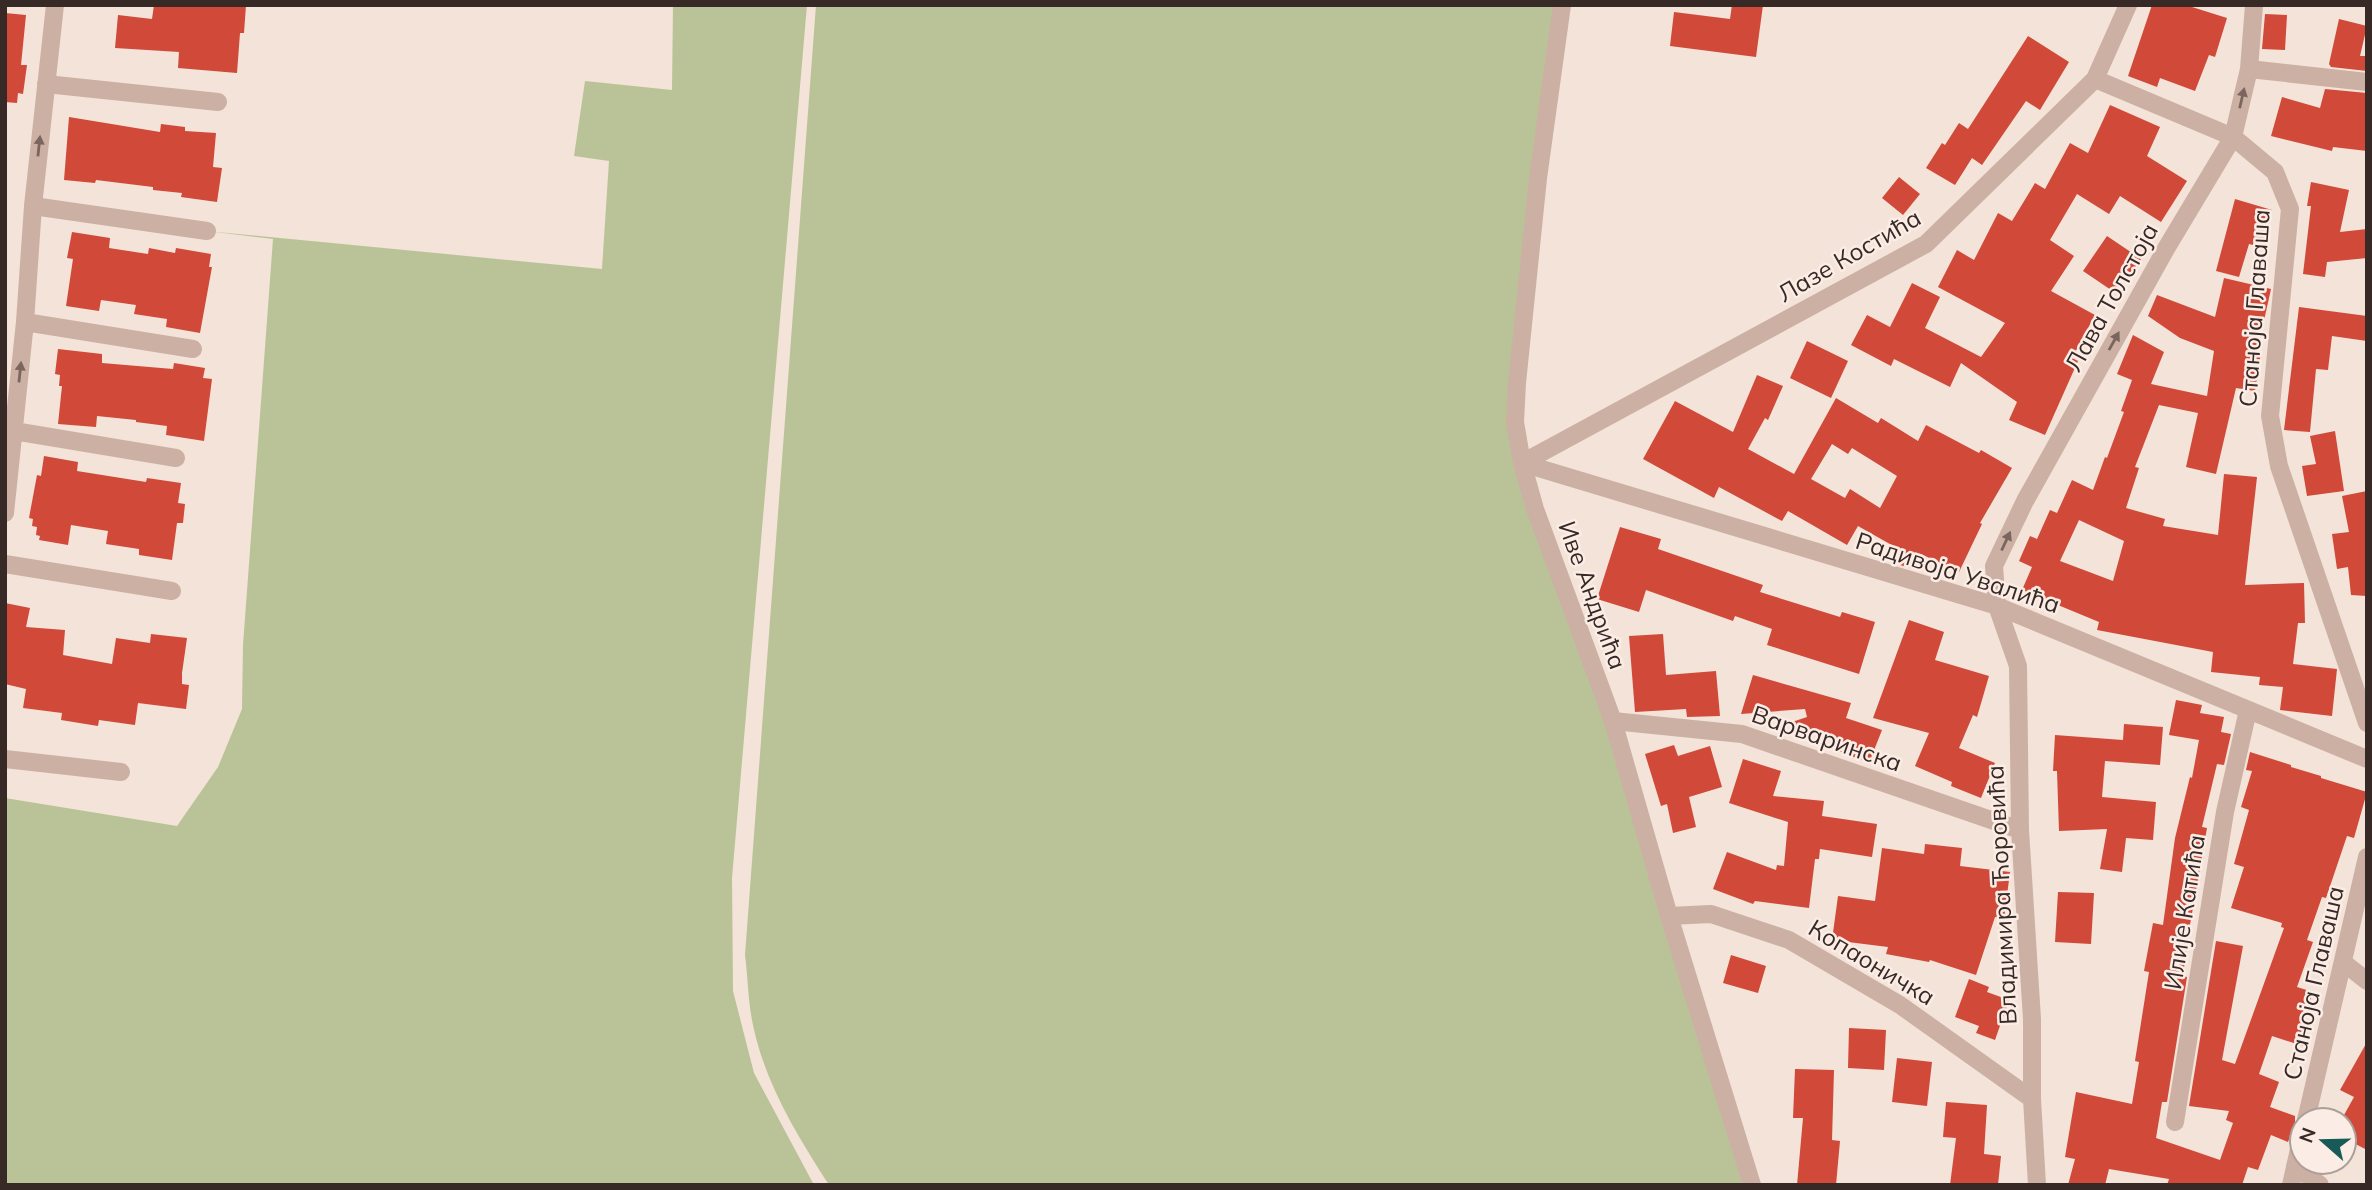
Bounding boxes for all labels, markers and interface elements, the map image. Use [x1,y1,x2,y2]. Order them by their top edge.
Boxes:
one-way arrow [2237,87,2248,109]
one-way arrow [34,134,45,156]
street label: Лазе Костића [1772,202,1926,308]
street label: Станоја Главаша [2232,208,2276,408]
street label: Лава Толстоја [2058,217,2164,377]
one-way arrow [2108,331,2120,351]
one-way arrow [15,361,26,383]
street label: Иве Андрића [1552,517,1634,673]
street label: Радивоја Увалића [1852,525,2064,619]
one-way arrow [2000,531,2012,551]
street label: Варваринска [1748,698,1906,778]
street label: Владимира Ћоровића [1979,765,2023,1025]
street label: Илије Катића [2157,832,2211,992]
street label: Станоја Главаша [2276,883,2350,1083]
street label: Копаоничка [1803,913,1941,1011]
north arrow [2288,1106,2358,1176]
text: N [2293,1124,2321,1146]

